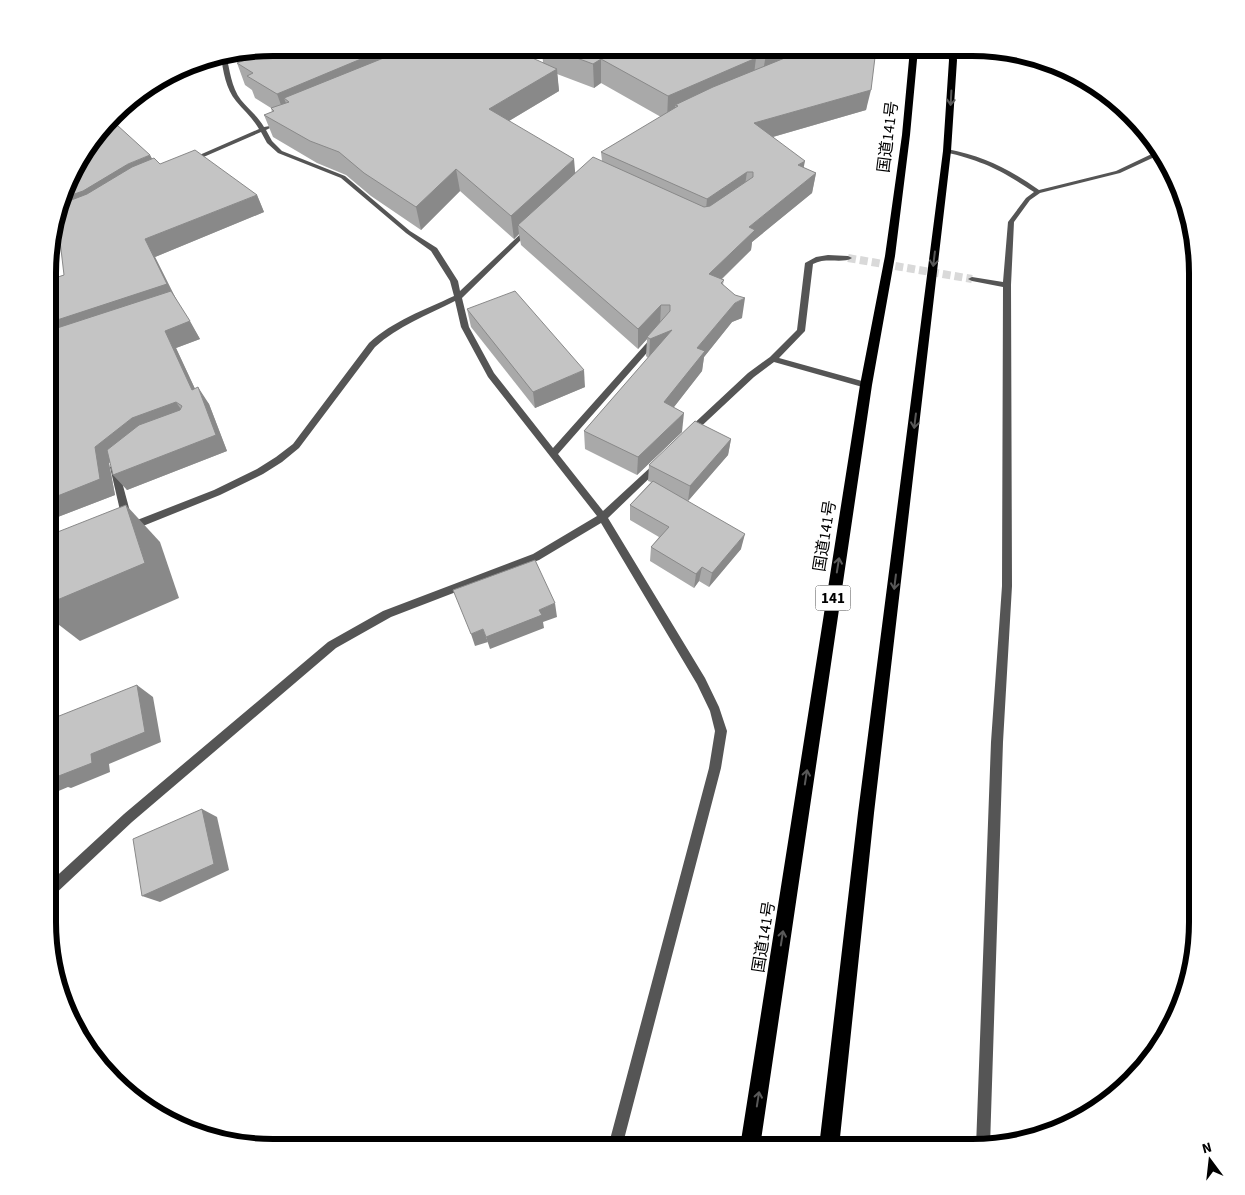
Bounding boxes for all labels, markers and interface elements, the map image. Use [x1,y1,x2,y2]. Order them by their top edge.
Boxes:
one-way arrow [947,90,956,106]
street label: 国道141号 [873,100,903,174]
one-way arrow [929,251,939,267]
one-way arrow [910,412,920,428]
street label: 国道141号 [809,499,841,573]
one-way arrow [834,557,844,573]
one-way arrow [890,574,900,590]
road number: 141 [816,586,850,610]
one-way arrow [802,770,812,786]
street label: 国道141号 [748,900,780,974]
one-way arrow [777,931,787,947]
one-way arrow [753,1091,763,1107]
north arrow [1185,1135,1235,1185]
text: N [1200,1138,1214,1159]

